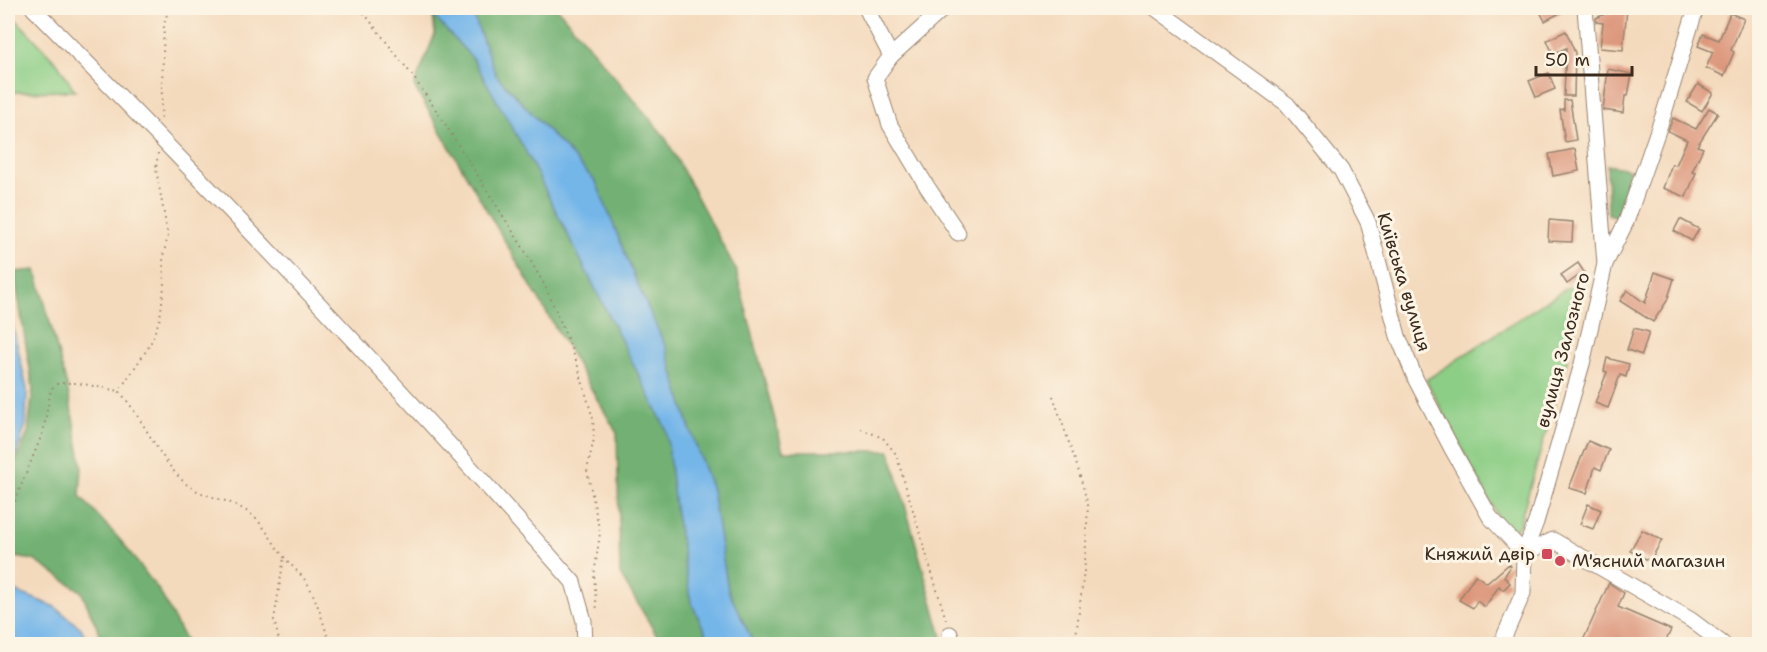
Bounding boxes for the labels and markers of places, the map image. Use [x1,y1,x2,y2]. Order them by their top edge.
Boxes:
place label: Княжий двір [1425,542,1535,566]
marker: Княжий двір [1540,547,1554,561]
place label: М'ясний магазин [1572,549,1725,573]
marker: М'ясний магазин [1553,554,1567,568]

